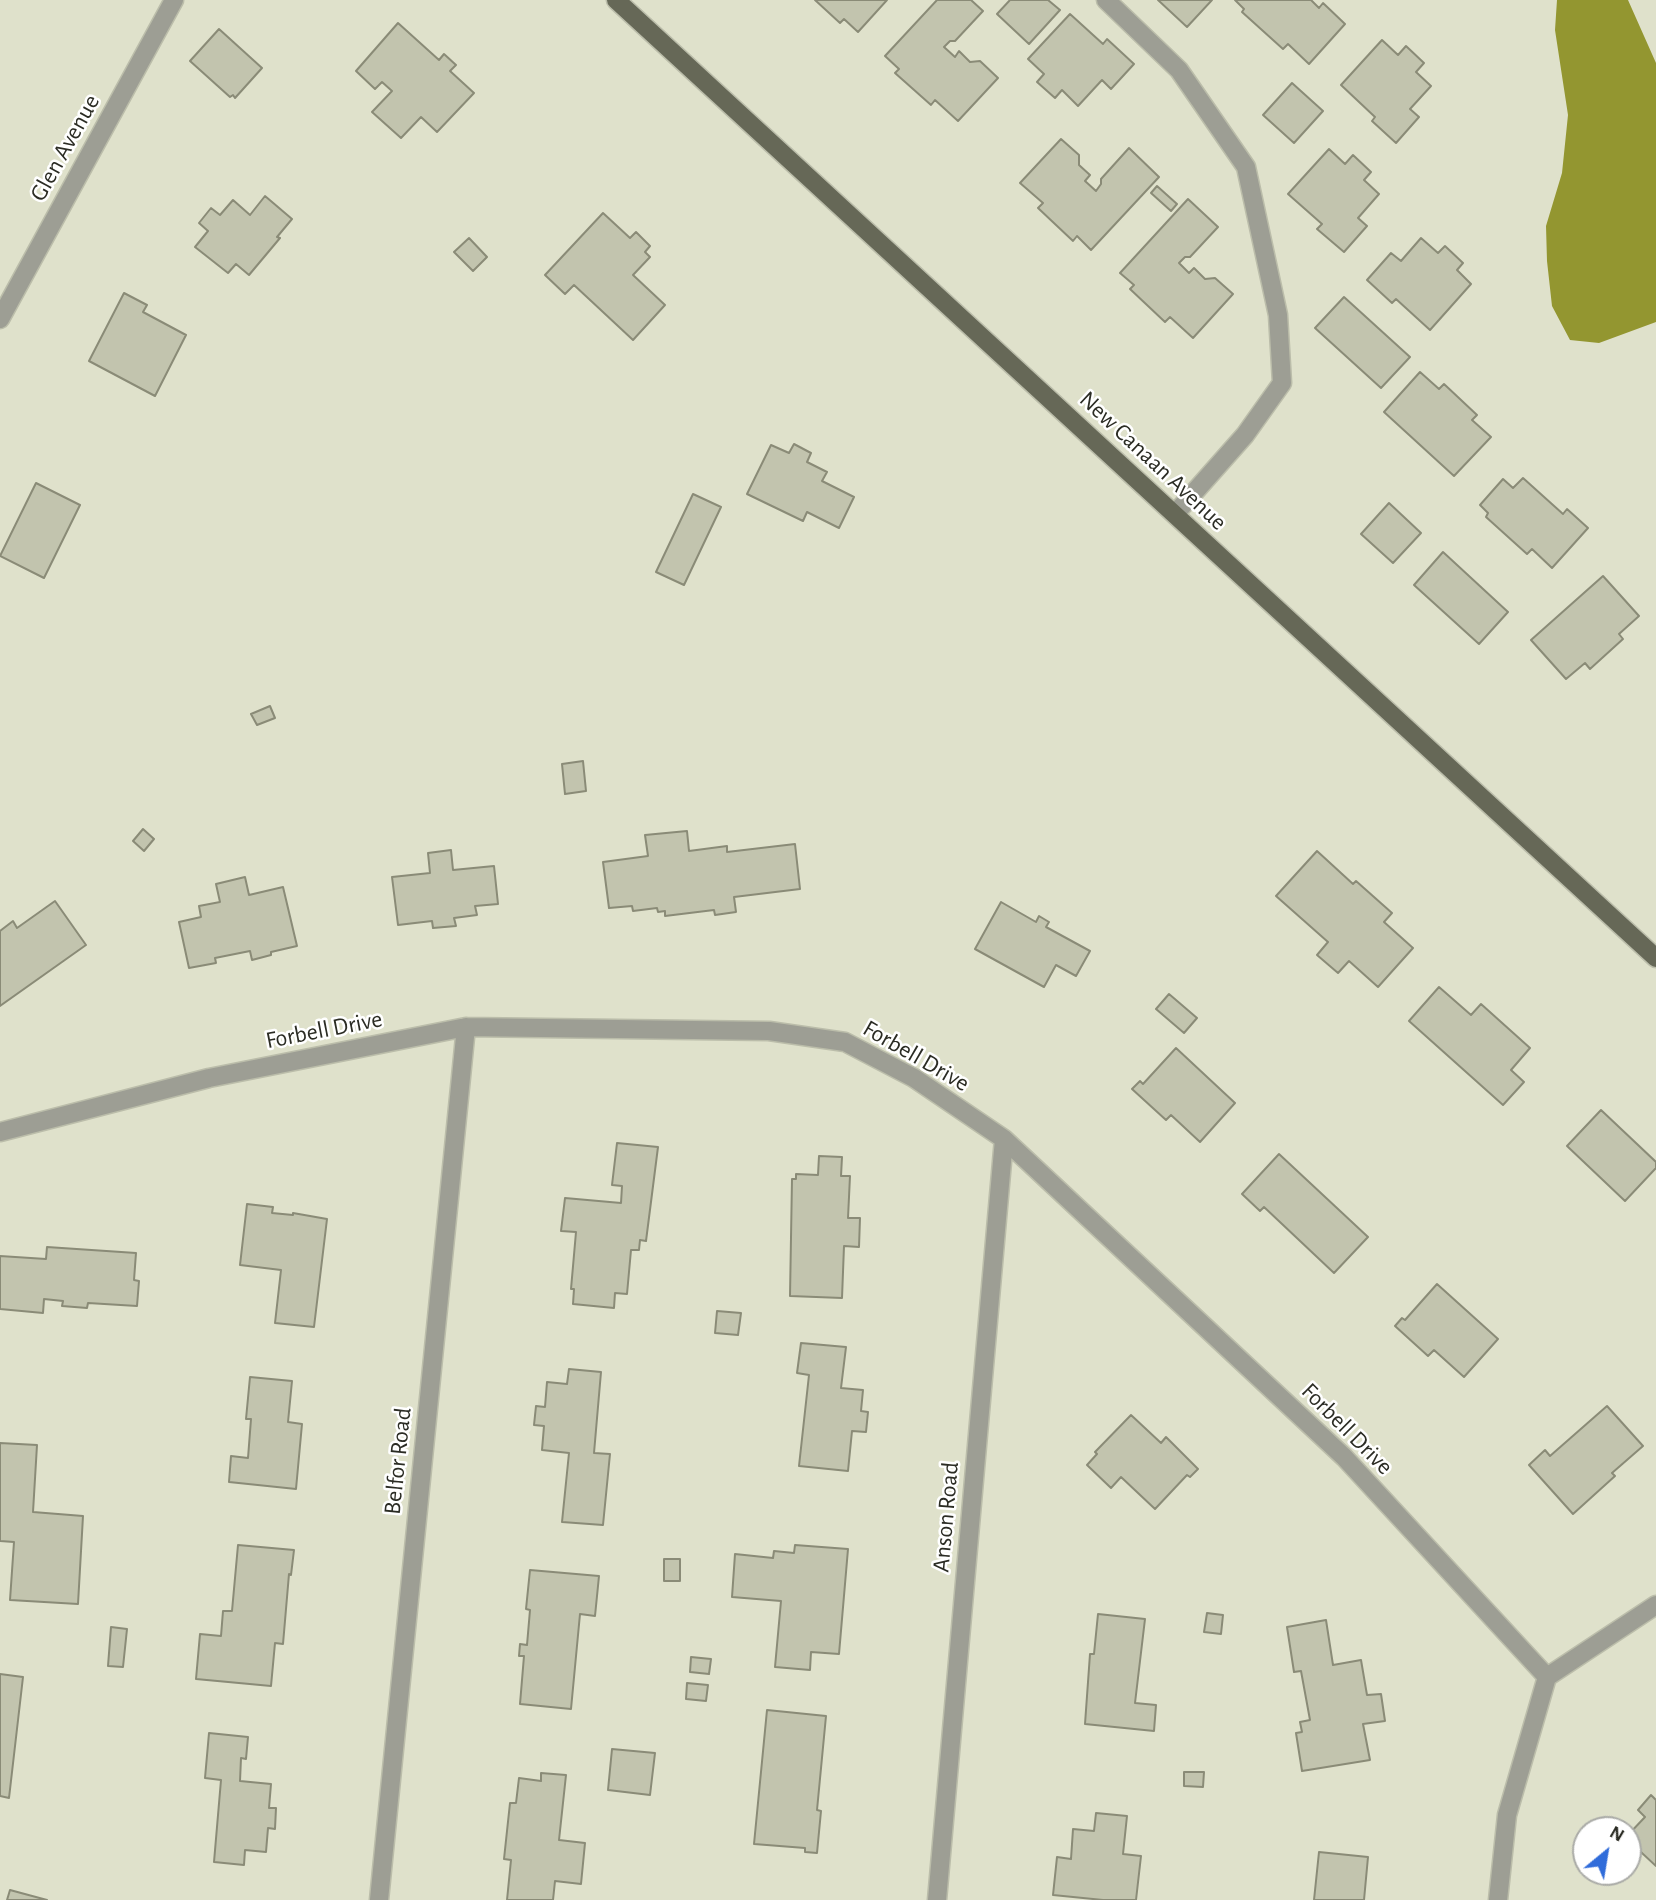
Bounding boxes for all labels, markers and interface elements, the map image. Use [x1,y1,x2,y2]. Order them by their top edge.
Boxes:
street label: Glen Avenue [24,90,106,206]
street label: New Canaan Avenue [1073,385,1233,537]
street label: Forbell Drive [263,1005,385,1055]
street label: Forbell Drive [858,1014,974,1098]
street label: Forbell Drive [1295,1377,1399,1481]
street label: Belfor Road [378,1406,418,1516]
street label: Anson Road [927,1461,965,1573]
north arrow [1572,1816,1642,1886]
text: N [1606,1823,1627,1846]

